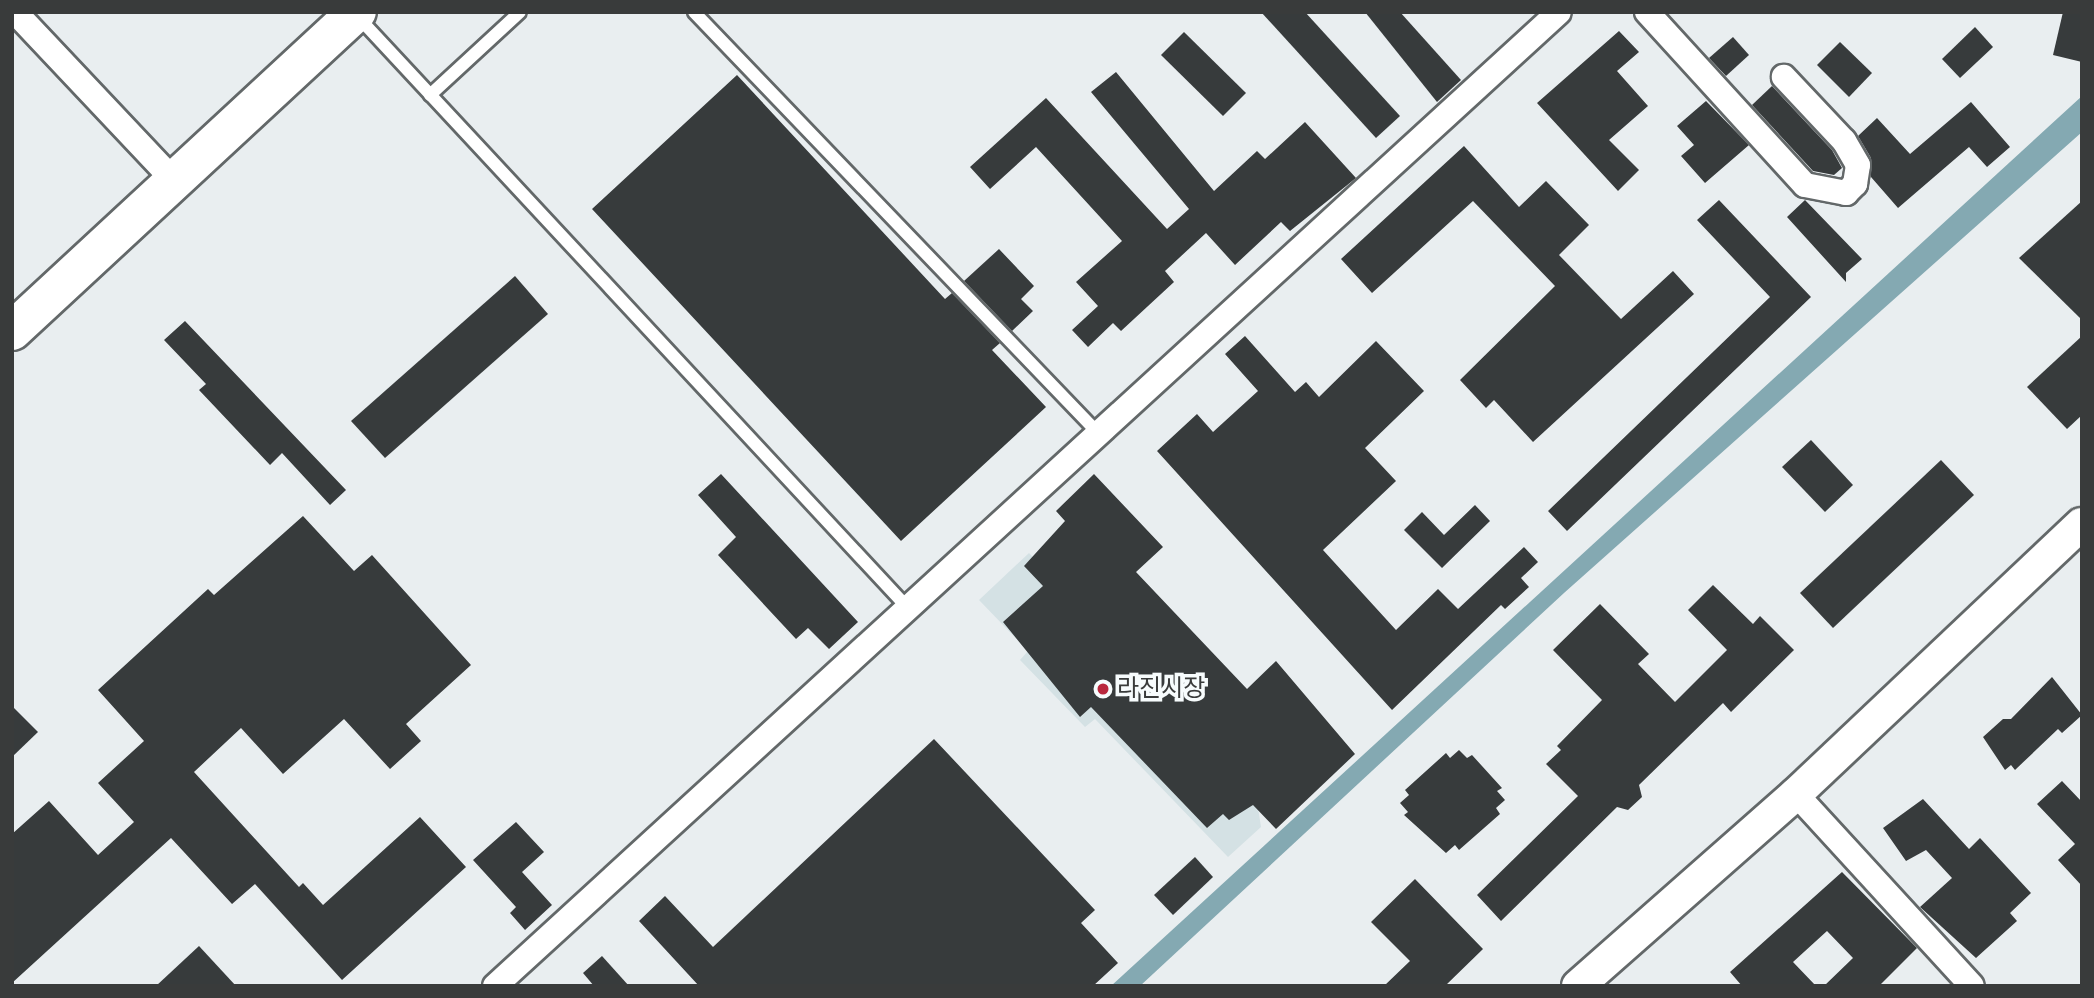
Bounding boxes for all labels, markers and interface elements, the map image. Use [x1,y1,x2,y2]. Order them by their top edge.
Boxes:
place label: 라진시장 [1117,675,1205,703]
marker: 라진시장 [1095,681,1111,697]

